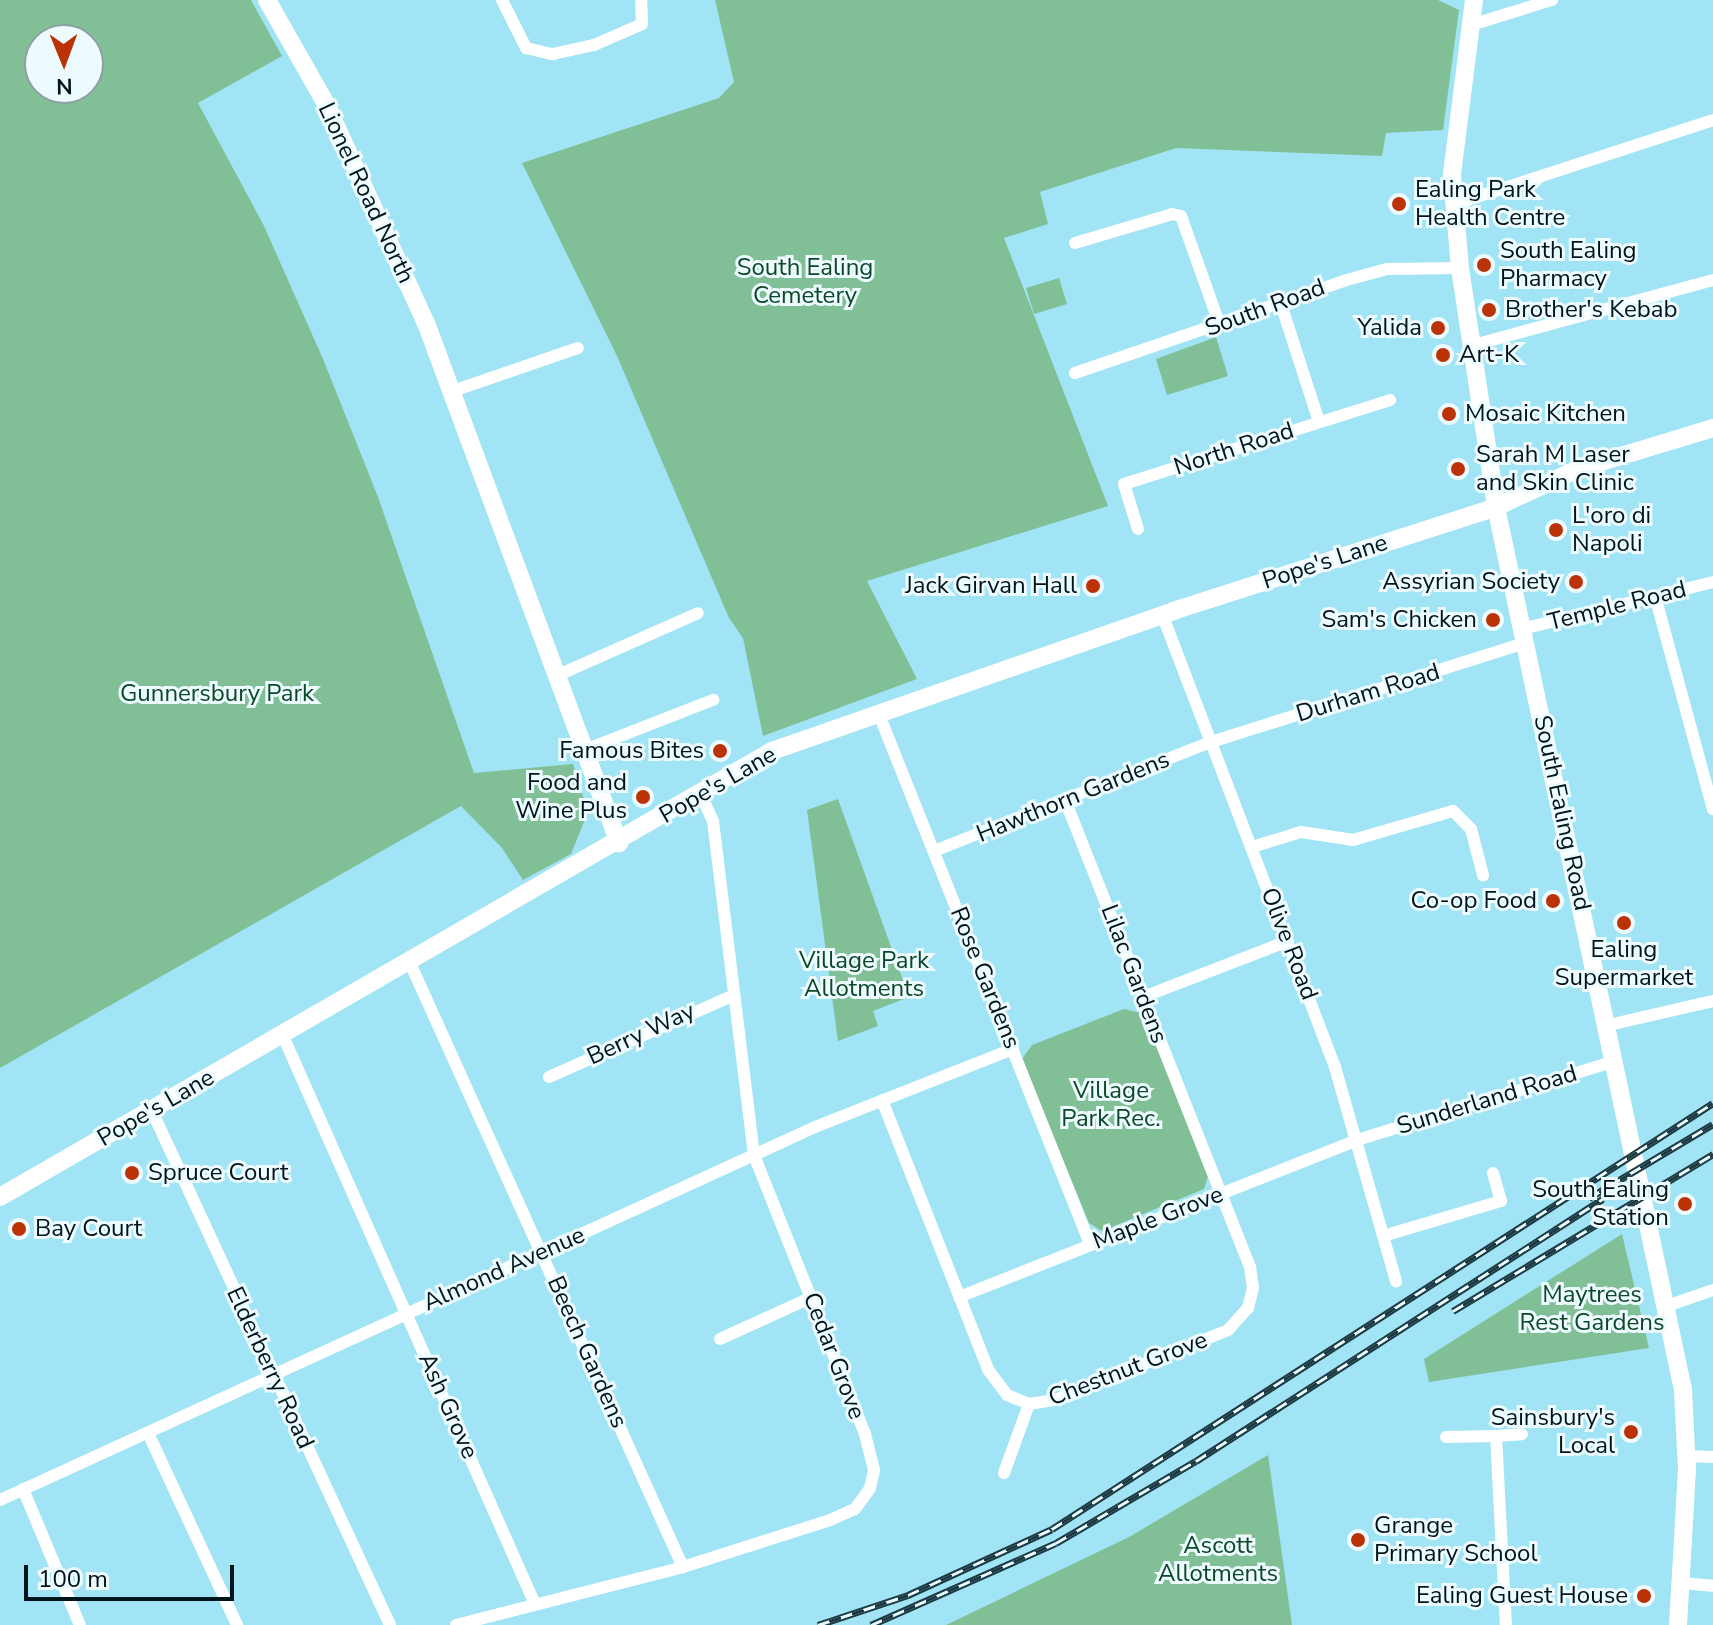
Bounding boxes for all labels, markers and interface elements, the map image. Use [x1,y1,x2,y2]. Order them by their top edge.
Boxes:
north arrow [24,24,104,104]
text: N [56,71,73,101]
street label: Lionel Road North [312,98,420,288]
place label: Ealing Park Health Centre [1415,176,1565,232]
marker: Ealing Park Health Centre [1390,195,1408,213]
place label: South Ealing Pharmacy [1500,237,1637,293]
park label: South Ealing Cemetery [737,254,873,310]
marker: South Ealing Pharmacy [1475,256,1493,274]
street label: South Road [1201,273,1329,343]
place label: Brother's Kebab [1505,296,1677,324]
marker: Brother's Kebab [1480,301,1498,319]
place label: Yalida [1357,314,1422,342]
marker: Yalida [1429,319,1447,337]
place label: Art-K [1459,341,1519,369]
marker: Art-K [1434,346,1452,364]
place label: Mosaic Kitchen [1465,400,1626,428]
marker: Mosaic Kitchen [1440,405,1458,423]
street label: North Road [1170,416,1298,482]
place label: Sarah M Laser and Skin Clinic [1476,441,1634,497]
marker: Sarah M Laser and Skin Clinic [1447,458,1469,480]
place label: L'oro di Napoli [1572,502,1651,558]
marker: L'oro di Napoli [1547,521,1565,539]
street label: Pope's Lane [1259,528,1391,596]
place label: Assyrian Society [1382,568,1560,596]
place label: Jack Girvan Hall [905,572,1077,600]
marker: Assyrian Society [1567,573,1585,591]
street label: Temple Road [1545,575,1689,637]
marker: Jack Girvan Hall [1084,577,1102,595]
place label: Sam's Chicken [1321,606,1477,634]
marker: Sam's Chicken [1484,611,1502,629]
street label: Durham Road [1293,657,1443,729]
park label: Gunnersbury Park [120,680,314,708]
street label: South Ealing Road [1527,713,1597,913]
place label: Famous Bites [559,737,704,765]
street label: Pope's Lane [655,740,781,830]
marker: Famous Bites [711,742,729,760]
street label: Hawthorn Gardens [972,745,1174,849]
place label: Food and Wine Plus [515,769,627,825]
marker: Food and Wine Plus [634,788,652,806]
street label: Olive Road [1254,884,1324,1004]
place label: Co-op Food [1411,887,1537,915]
marker: Co-op Food [1544,892,1562,910]
street label: Lilac Gardens [1094,901,1174,1047]
street label: Rose Gardens [944,903,1026,1053]
marker: Ealing Supermarket [1615,914,1633,932]
place label: Ealing Supermarket [1555,936,1693,992]
park label: Village Park Allotments [799,947,929,1003]
street label: Berry Way [583,997,699,1071]
street label: Sunderland Road [1394,1059,1580,1141]
street label: Pope's Lane [93,1063,219,1153]
park label: Village Park Rec. [1061,1077,1161,1133]
place label: Spruce Court [148,1159,288,1187]
marker: Spruce Court [123,1164,141,1182]
place label: South Ealing Station [1532,1176,1669,1232]
street label: Maple Grove [1089,1180,1227,1256]
marker: South Ealing Station [1676,1195,1694,1213]
place label: Bay Court [35,1215,142,1243]
marker: Bay Court [10,1220,28,1238]
street label: Almond Avenue [419,1220,589,1318]
street label: Beech Gardens [541,1272,633,1432]
park label: Maytrees Rest Gardens [1519,1281,1665,1337]
street label: Elderberry Road [220,1282,320,1454]
street label: Cedar Grove [797,1289,871,1423]
street label: Chestnut Grove [1044,1325,1212,1413]
street label: Ash Grove [412,1349,484,1463]
place label: Sainsbury's Local [1491,1404,1615,1460]
marker: Sainsbury's Local [1622,1423,1640,1441]
place label: Grange Primary School [1374,1512,1537,1568]
marker: Grange Primary School [1349,1531,1367,1549]
park label: Ascott Allotments [1158,1532,1278,1588]
scale bar [28,1549,238,1599]
text: 100 m [38,1563,108,1595]
place label: Ealing Guest House [1416,1582,1628,1610]
marker: Ealing Guest House [1635,1587,1653,1605]

